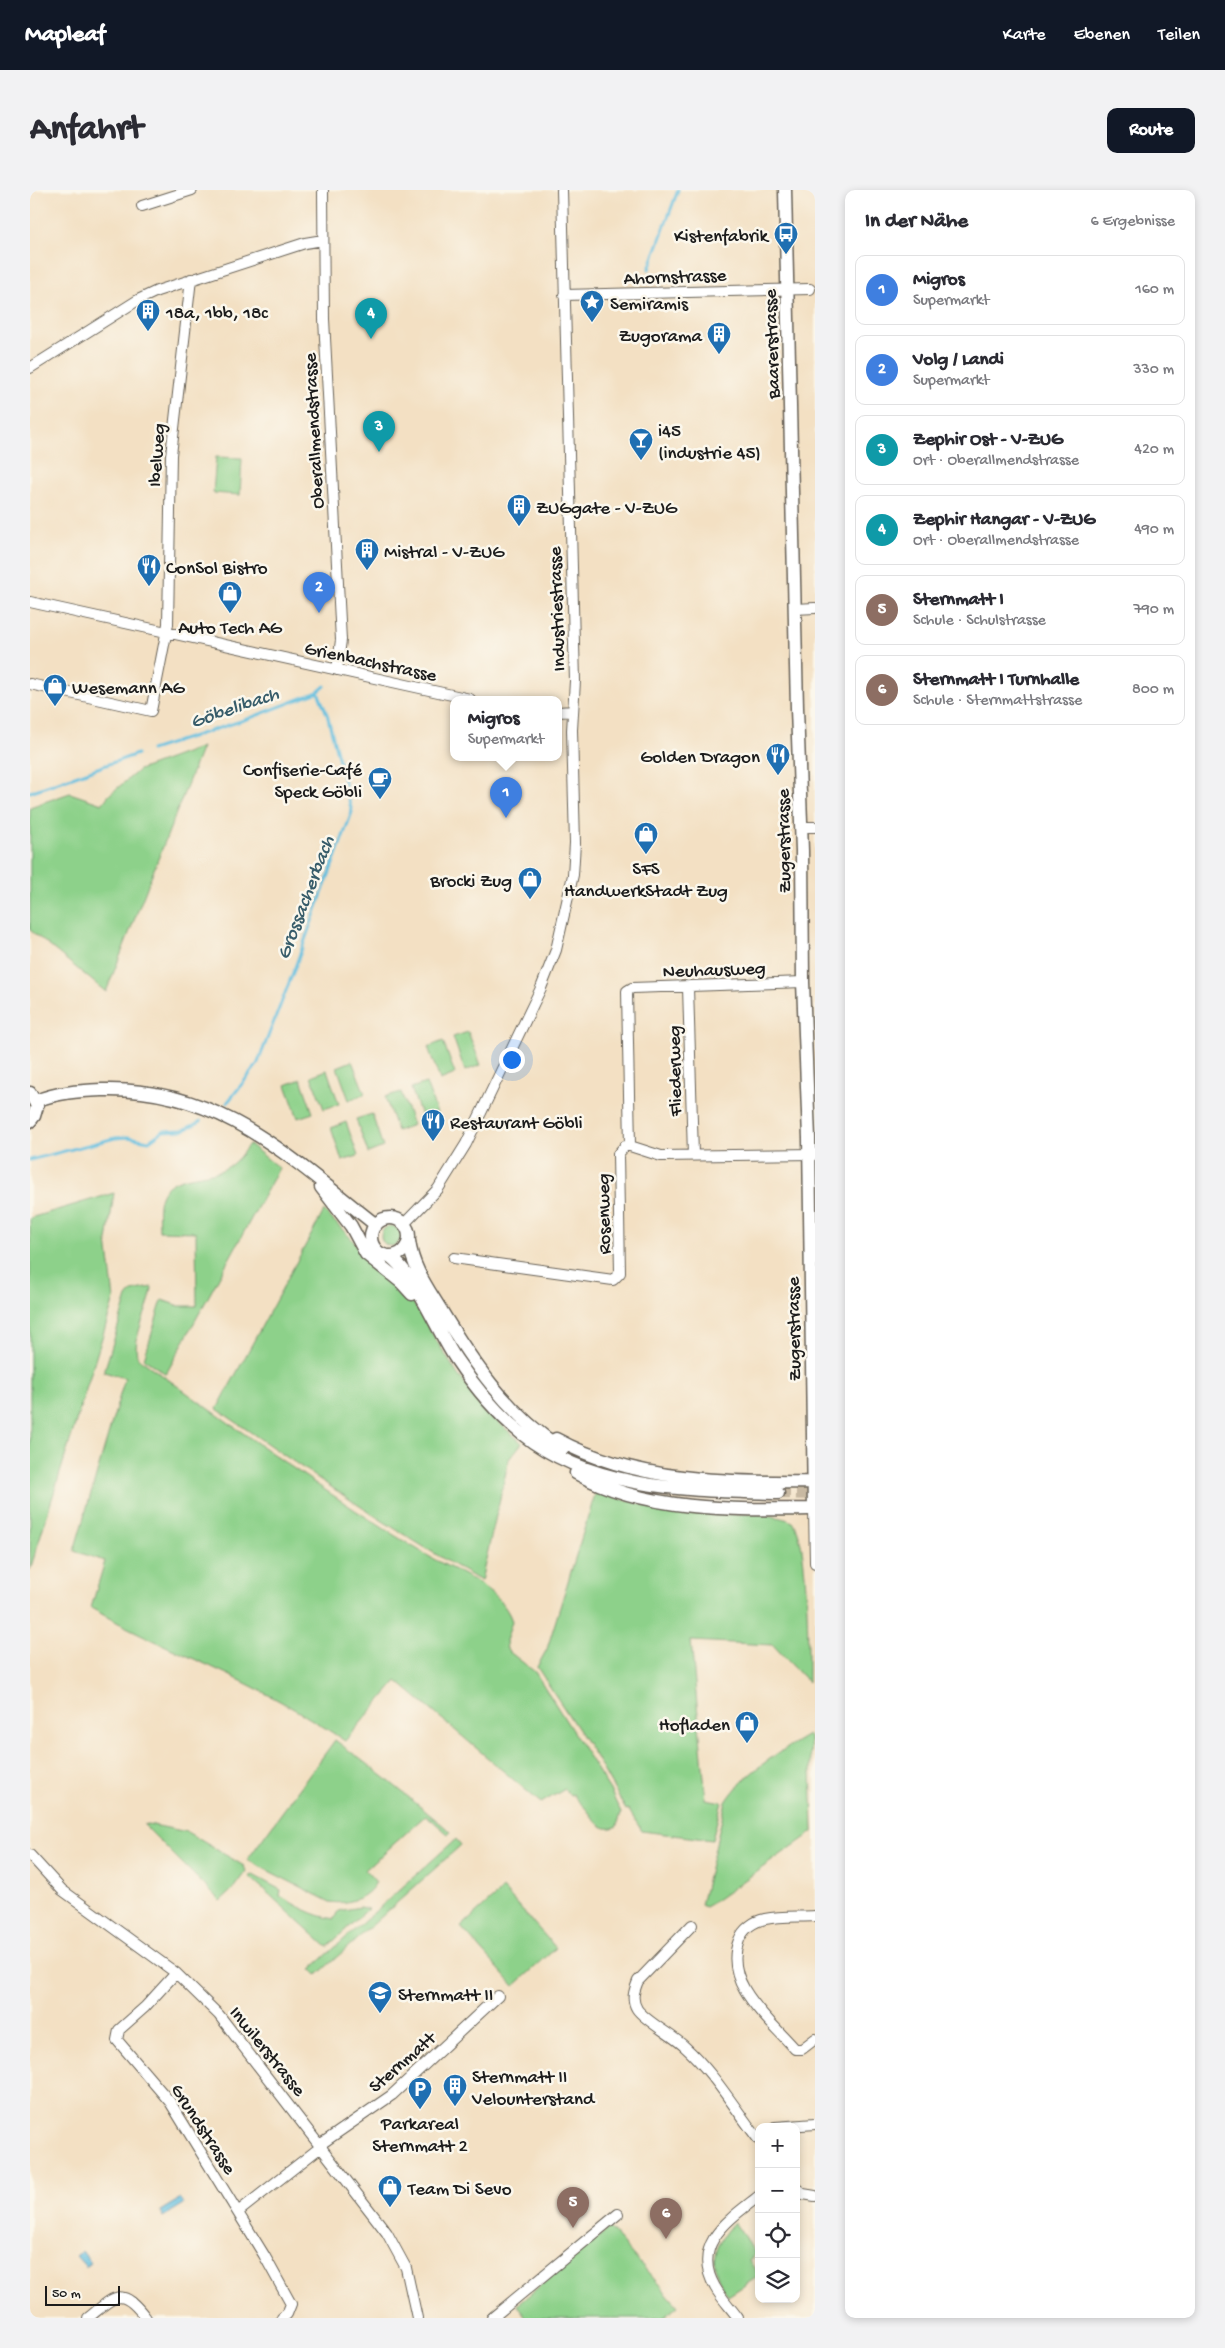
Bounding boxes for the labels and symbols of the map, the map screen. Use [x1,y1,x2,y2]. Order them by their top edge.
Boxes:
bus stop icon: Kistenfabrik [773,221,799,255]
place label: Kistenfabrik [674,226,770,249]
street label: Ahornstrasse [623,265,727,292]
street label: Baarerstrasse [760,288,787,400]
place icon: Semiramis [579,289,605,323]
place label: Semiramis [610,294,689,317]
building icon: 18a, 1bb, 18c [135,298,161,332]
pin: 4 [355,298,387,339]
place label: 18a, 1bb, 18c [165,303,268,326]
building icon: Zugorama [706,321,732,355]
place label: Zugorama [619,326,703,349]
street label: Oberallmendstrasse [300,352,331,509]
pin: 3 [363,411,395,452]
place label: i45 (industrie 45) [658,421,761,466]
street label: Ibelweg [145,422,172,488]
bar icon: i45 (industrie 45) [628,427,654,461]
building icon: ZUGgate - V-ZUG [506,493,532,527]
place label: ZUGgate - V-ZUG [536,498,678,521]
building icon: Mistral - V-ZUG [354,537,380,571]
place label: Mistral - V-ZUG [384,542,505,565]
street label: Industriestrasse [545,546,572,672]
restaurant icon: ConSol Bistro [136,553,162,587]
place label: ConSol Bistro [166,558,268,581]
pin: 2 [303,572,335,613]
shop icon: Auto Tech AG [217,580,243,614]
place label: Auto Tech AG [178,618,283,641]
street label: Grienbachstrasse [302,638,439,689]
shop icon: Wesemann AG [42,673,68,707]
place label: Wesemann AG [72,678,186,701]
water label: Göbelibach [188,683,283,735]
restaurant icon: Golden Dragon [765,742,791,776]
place label: Golden Dragon [640,747,760,770]
place label: Confiserie-Café Speck Göbli [243,760,362,805]
cafe icon: Confiserie-Café Speck Göbli [367,766,393,800]
pin: 1 [490,777,522,818]
street label: Zugerstrasse [773,788,798,893]
shop icon: SFS HandwerkStadt Zug [633,821,659,855]
water label: Grossacherbach [273,833,341,963]
place label: SFS HandwerkStadt Zug [564,859,728,904]
shop icon: Brocki Zug [517,866,543,900]
place label: Brocki Zug [429,871,512,894]
street label: Neuhausweg [662,958,766,985]
street label: Fliederweg [664,1025,689,1118]
your location [499,1047,525,1073]
restaurant icon: Restaurant Göbli [420,1108,446,1142]
place label: Restaurant Göbli [450,1113,583,1136]
street label: Rosenweg [593,1173,618,1255]
street label: Zugerstrasse [783,1276,808,1381]
shop icon: Hofladen [734,1710,760,1744]
place label: Hofladen [659,1715,730,1738]
school or university icon: Sternmatt II [367,1980,393,2014]
place label: Sternmatt II [398,1985,493,2008]
street label: Inwilerstrasse [223,2003,310,2102]
street label: Sternmatt [365,2027,443,2099]
place label: Sternmatt II Velounterstand [471,2067,596,2112]
building icon: Sternmatt II Velounterstand [442,2073,468,2107]
parking icon: Parkareal Sternmatt 2 [407,2076,433,2110]
street label: Grundstrasse [164,2080,240,2180]
place label: Parkareal Sternmatt 2 [372,2114,468,2159]
shop icon: Team Di Sevo [377,2174,403,2208]
place label: Team Di Sevo [407,2179,512,2202]
pin: 5 [557,2187,589,2228]
pin: 6 [650,2198,682,2239]
scale bar [45,2283,120,2306]

